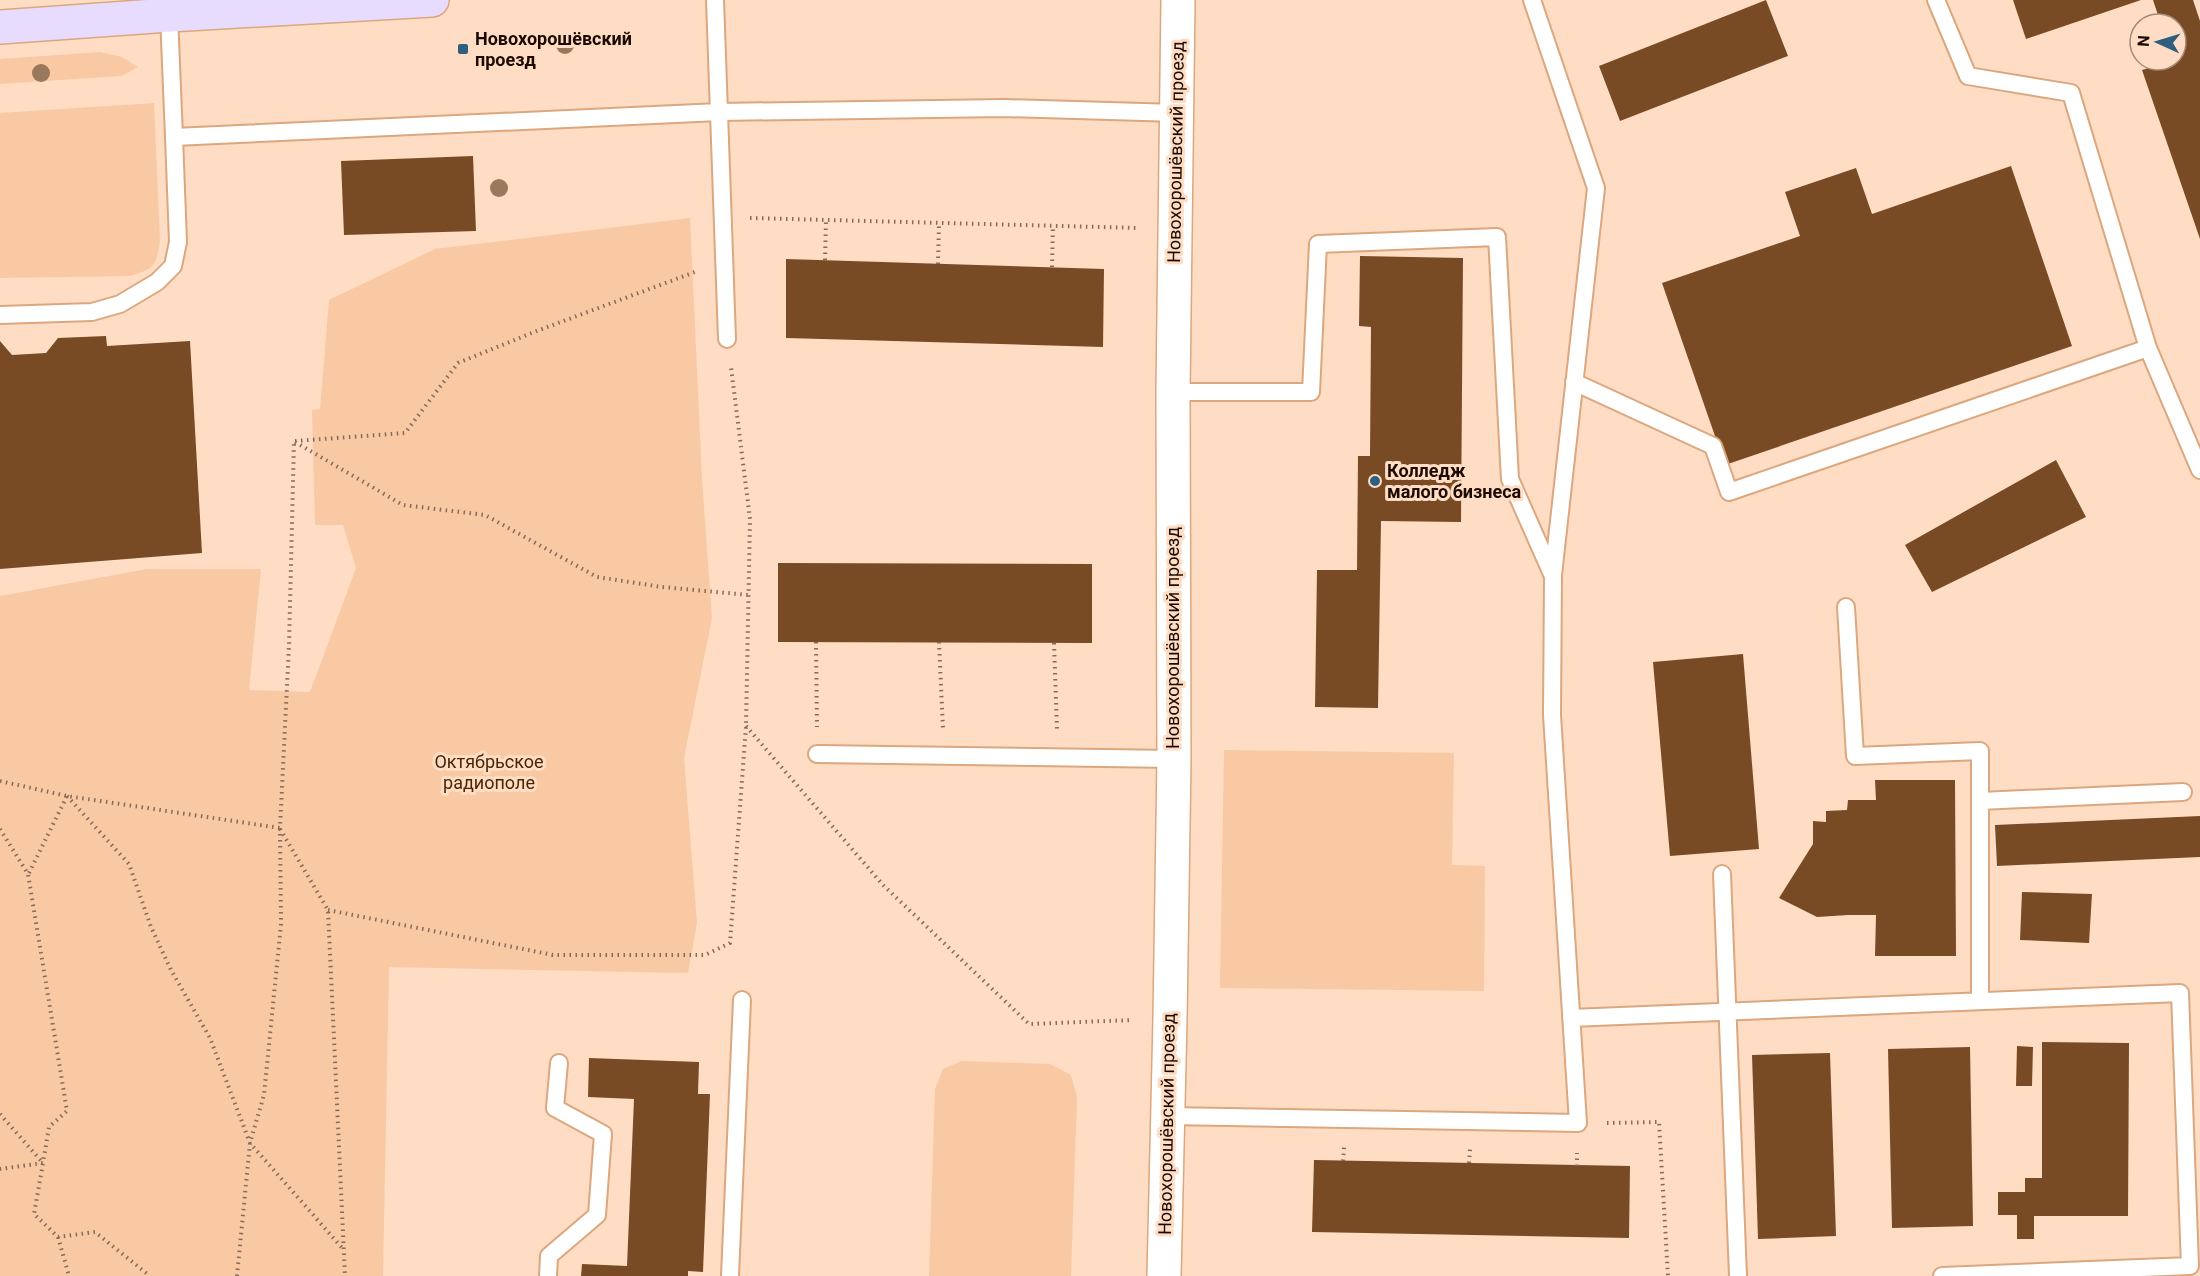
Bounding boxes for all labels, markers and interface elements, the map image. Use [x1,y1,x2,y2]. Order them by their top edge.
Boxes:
north arrow [2128,12,2188,72]
place label: Новохорошёвский проезд [475,28,632,70]
text: N [2134,35,2153,47]
street label: Новохорошёвский проезд [1163,41,1188,263]
marker: Новохорошёвский проезд [456,42,470,56]
place label: Колледж малого бизнеса [1387,460,1522,502]
marker: Колледж малого бизнеса [1368,474,1382,488]
street label: Новохорошёвский проезд [1162,527,1183,749]
park label: Октябрьское радиополе [434,751,544,793]
street label: Новохорошёвский проезд [1154,1013,1179,1235]

